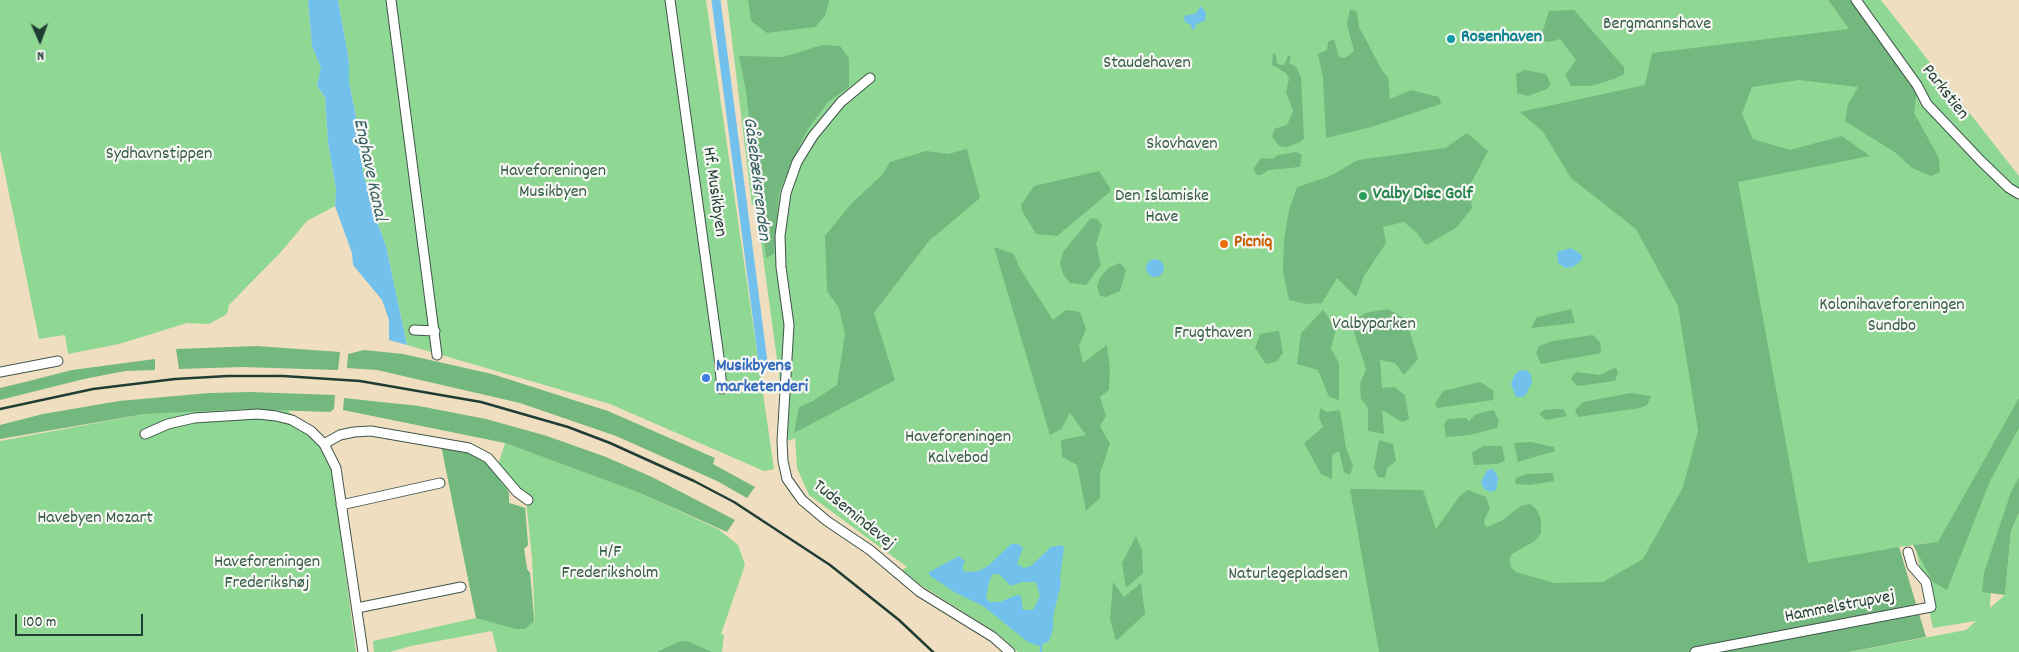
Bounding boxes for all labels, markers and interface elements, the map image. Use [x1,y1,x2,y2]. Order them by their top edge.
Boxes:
north arrow [15,15,65,65]
park label: Bergmannshave [1603,15,1711,37]
place label: Rosenhaven [1461,28,1542,50]
marker: Rosenhaven [1445,33,1457,45]
text: N [37,45,44,65]
park label: Staudehaven [1103,54,1191,76]
street label: Parkstien [1916,61,1972,125]
water label: Gåsebæksrenden [736,116,774,242]
water label: Enghave Kanal [346,117,390,223]
park label: Skovhaven [1146,135,1218,157]
park label: Sydhavnstippen [106,145,212,167]
street label: Hf. Musikbyen [696,146,730,238]
park label: Haveforeningen Musikbyen [500,162,606,204]
place label: Valby Disc Golf [1373,185,1473,207]
park label: Den Islamiske Have [1115,187,1209,230]
marker: Valby Disc Golf [1357,190,1369,202]
place label: Picniq [1234,233,1272,255]
marker: Picniq [1218,238,1230,250]
park label: Kolonihaveforeningen Sundbo [1819,296,1965,338]
park label: Valbyparken [1332,315,1416,337]
park label: Frugthaven [1174,324,1252,346]
place label: Musikbyens marketenderi [716,357,808,399]
marker: Musikbyens marketenderi [700,372,712,384]
park label: Haveforeningen Kalvebod [905,428,1011,470]
street label: Tudsemindevej [808,476,898,556]
park label: Havebyen Mozart [37,509,153,531]
park label: H/F Frederiksholm [562,543,658,586]
park label: Haveforeningen Frederikshøj [214,553,320,596]
park label: Naturlegepladsen [1228,565,1348,587]
street label: Hammelstrupvej [1783,587,1897,629]
scale bar [18,604,145,636]
text: 100 m [23,612,56,634]

